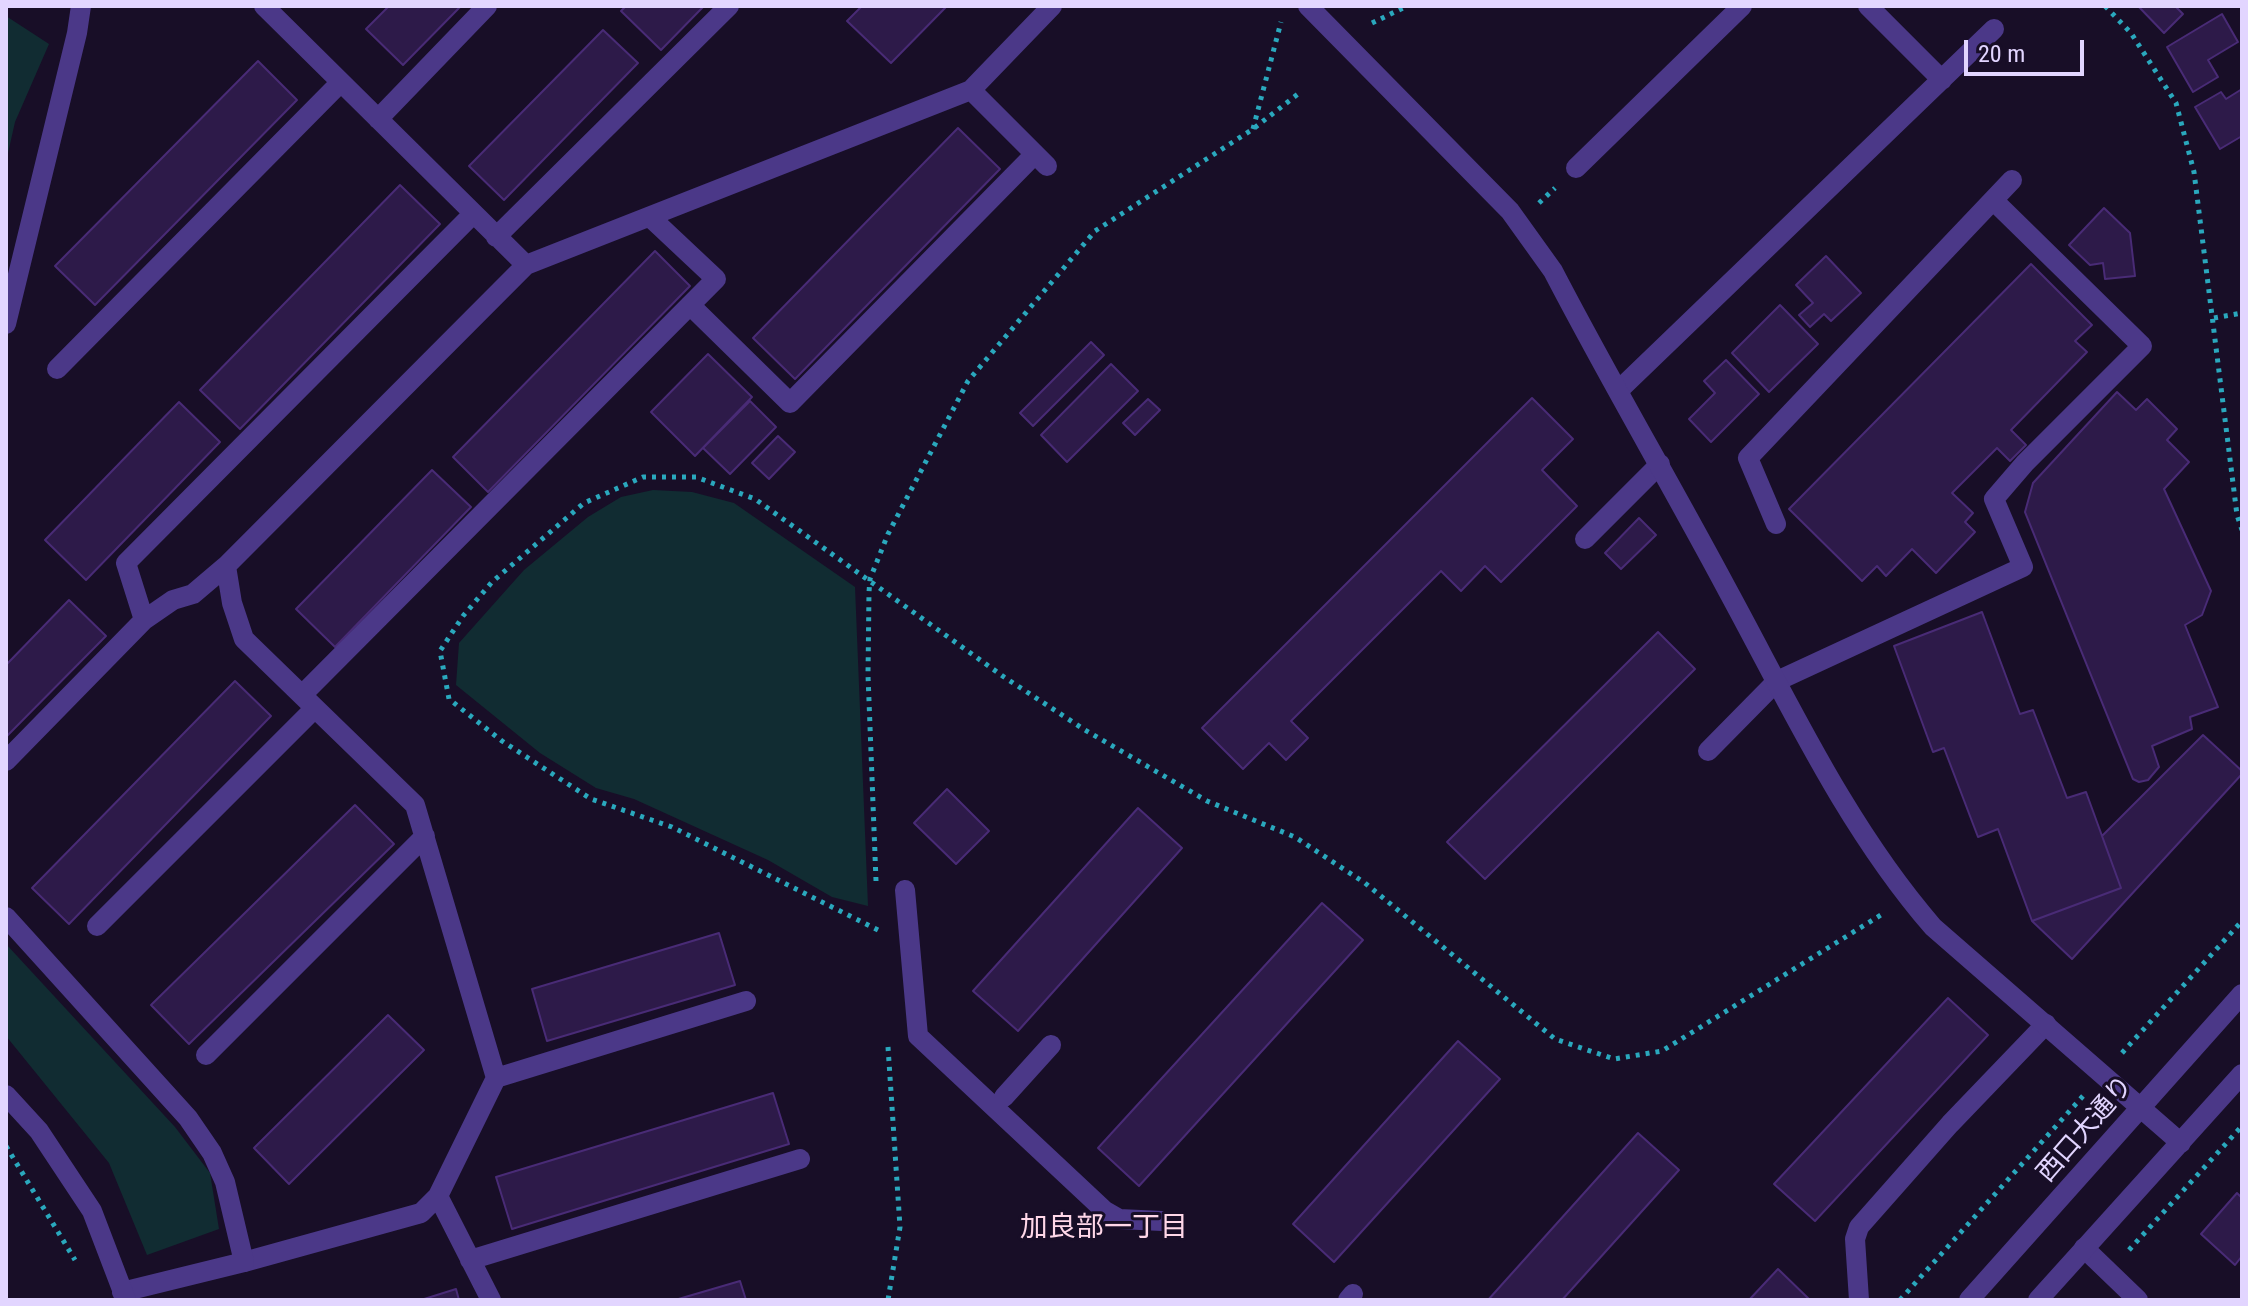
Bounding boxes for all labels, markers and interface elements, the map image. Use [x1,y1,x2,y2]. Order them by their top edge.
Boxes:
scale bar [1968,24,2088,74]
text: 20 m [1978,40,2025,68]
street label: 西口大通り [2032,1071,2140,1189]
district label: 加良部一丁目 [1020,1212,1188,1246]

